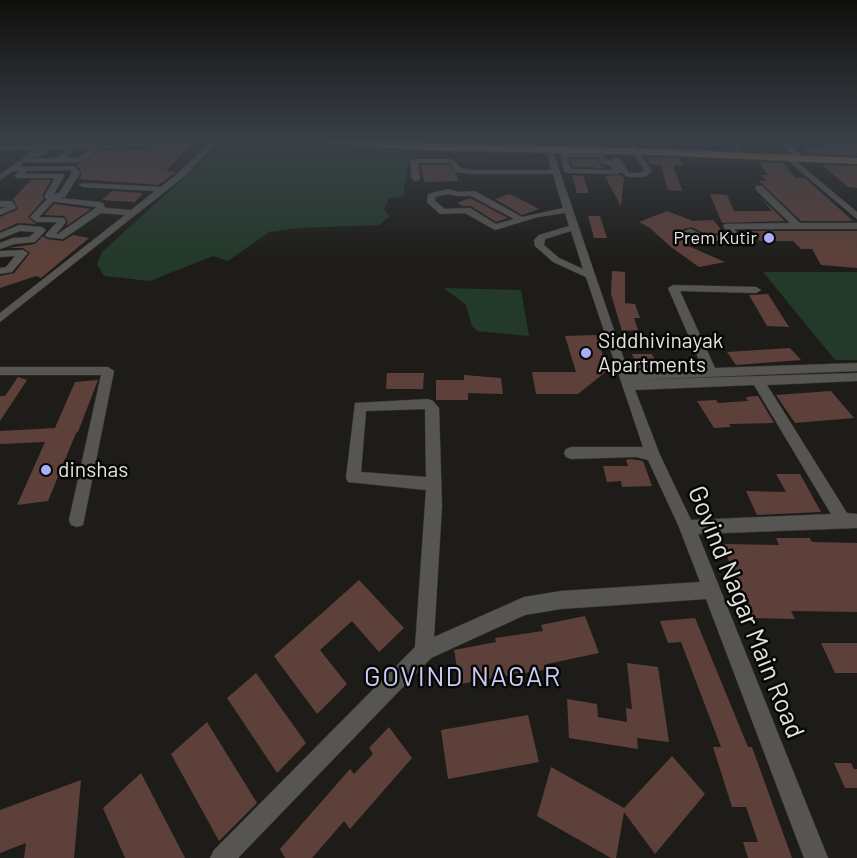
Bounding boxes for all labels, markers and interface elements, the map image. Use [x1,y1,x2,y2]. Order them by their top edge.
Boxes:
place label: Prem Kutir [673,227,757,249]
marker: Prem Kutir [762,231,776,245]
place label: Siddhivinayak Apartments [598,328,723,378]
marker: Siddhivinayak Apartments [579,346,593,360]
place label: dinshas [58,457,128,483]
marker: dinshas [39,463,53,477]
street label: Govind Nagar Main Road [681,481,811,743]
district label: GOVIND NAGAR [364,661,562,693]

